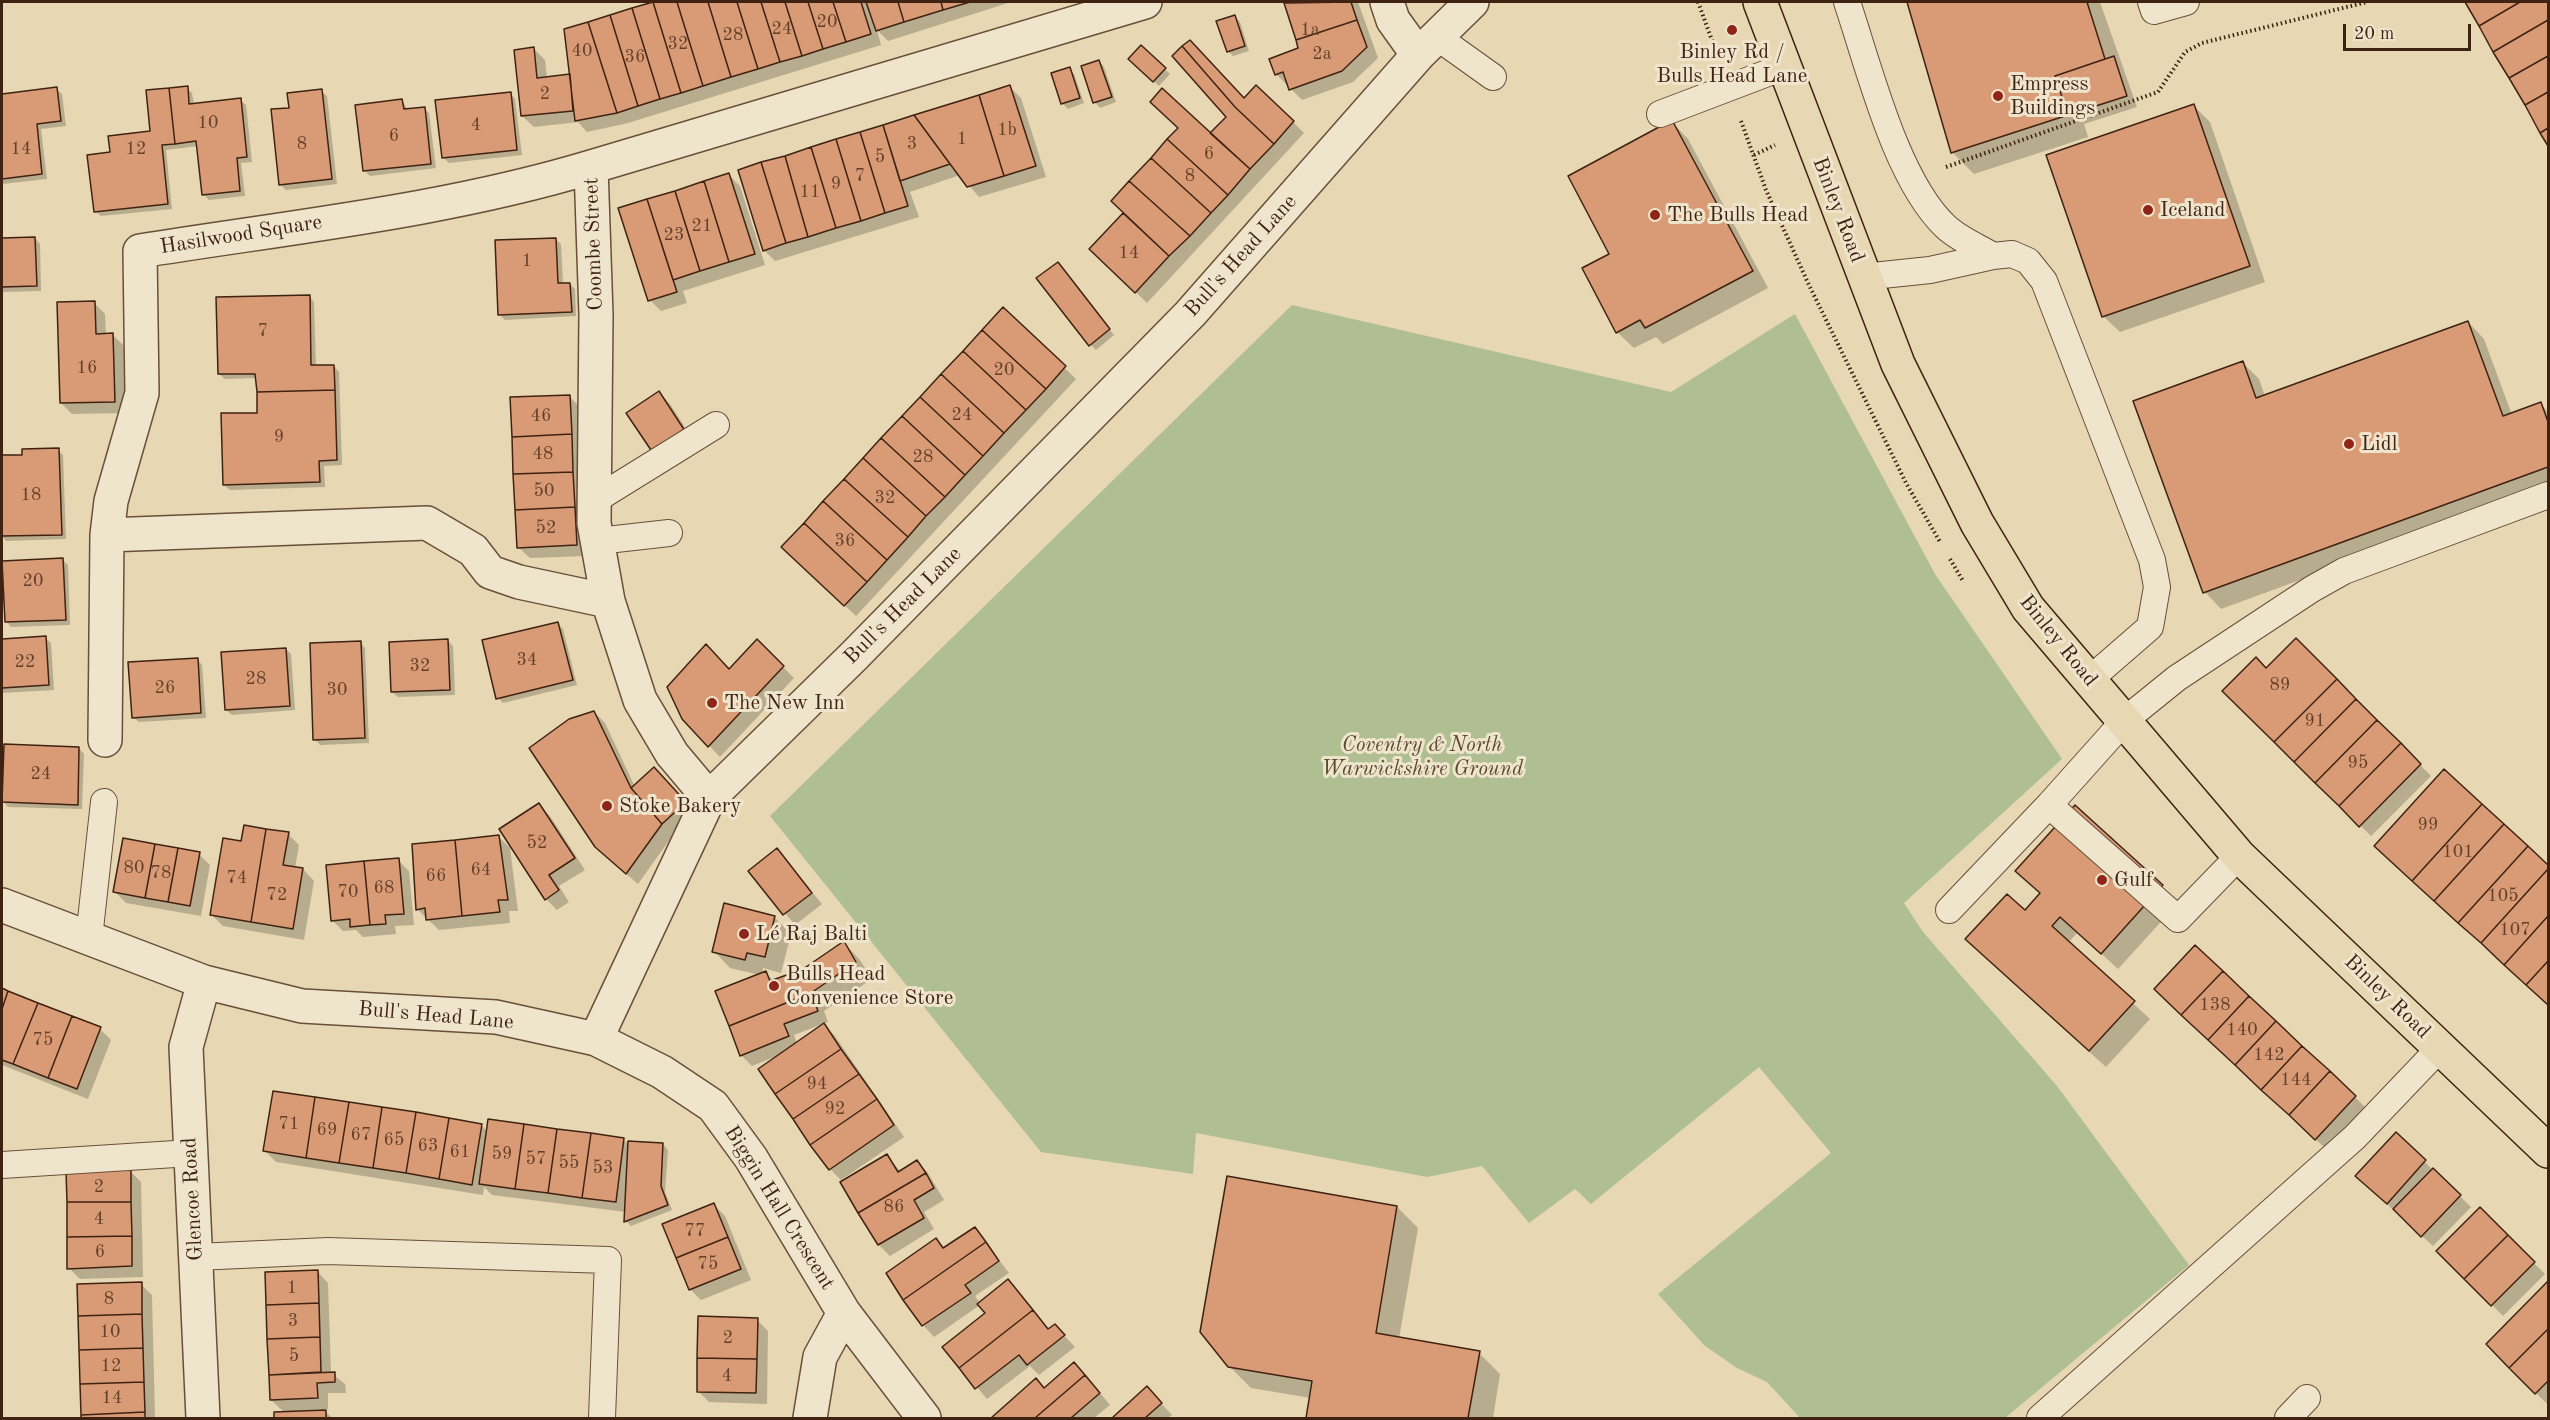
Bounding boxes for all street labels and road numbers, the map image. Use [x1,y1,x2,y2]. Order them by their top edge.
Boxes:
street label: Binley Road [1806,154,1870,266]
street label: Coombe Street [579,177,609,311]
street label: Bull's Head Lane [1179,190,1303,322]
street label: Hasilwood Square [158,210,324,260]
street label: Bull's Head Lane [839,542,967,670]
street label: Binley Road [2013,590,2103,692]
street label: Binley Road [2338,950,2436,1044]
street label: Bull's Head Lane [357,997,515,1035]
street label: Biggin Hall Crescent [718,1121,840,1295]
street label: Glencoe Road [177,1137,209,1261]

